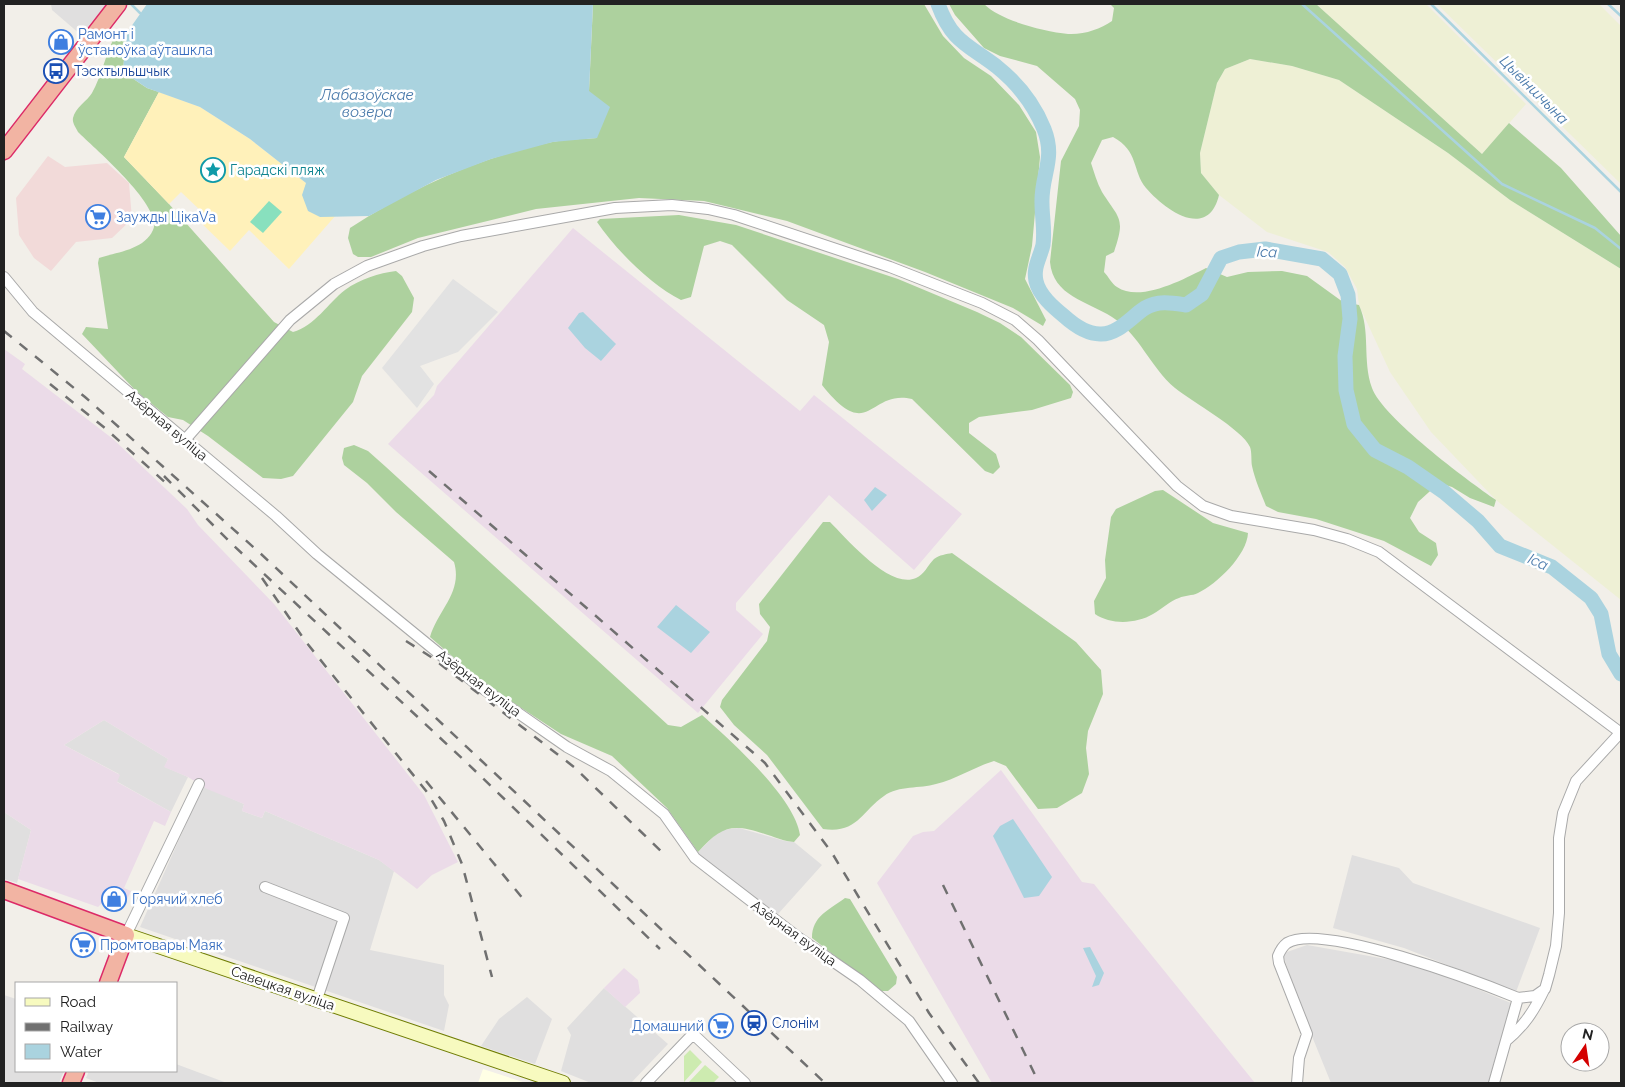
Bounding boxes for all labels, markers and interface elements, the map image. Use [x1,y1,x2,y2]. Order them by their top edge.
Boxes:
place label: Рамонт і ўстаноўка аўташкла [78,26,213,58]
shop icon: Рамонт і ўстаноўка аўташкла [48,29,74,55]
water label: Цывіншчына [1496,52,1572,128]
bus stop icon: Тэсктыльшчык [43,58,69,84]
place label: Тэсктыльшчык [74,63,170,79]
water label: Лабазоўскае возера [319,86,414,121]
place icon: Гарадскі пляж [200,157,226,183]
place label: Гарадскі пляж [230,162,325,178]
supermarket icon: Заужды ЦікаVа [85,204,111,230]
place label: Заужды ЦікаVа [116,209,216,225]
water label: Іса [1256,242,1278,262]
street label: Азёрная вуліца [123,386,211,464]
water label: Іса [1525,550,1551,574]
street label: Азёрная вуліца [434,646,524,720]
shop icon: Горячий хлеб [101,886,127,912]
place label: Горячий хлеб [132,891,223,907]
street label: Азёрная вуліца [748,897,840,969]
supermarket icon: Промтовары Маяк [70,932,96,958]
place label: Промтовары Маяк [100,937,223,953]
street label: Савецкая вуліца [229,963,337,1013]
legend [15,982,178,1072]
text: Road [60,993,96,1011]
station icon: Слонім [741,1010,767,1036]
supermarket icon: Домашний [708,1013,734,1039]
place label: Слонім [772,1015,819,1031]
text: Railway [60,1018,113,1036]
place label: Домашний [632,1018,704,1034]
north arrow [1560,1022,1610,1072]
text: N [1581,1025,1595,1043]
text: Water [60,1043,103,1061]

